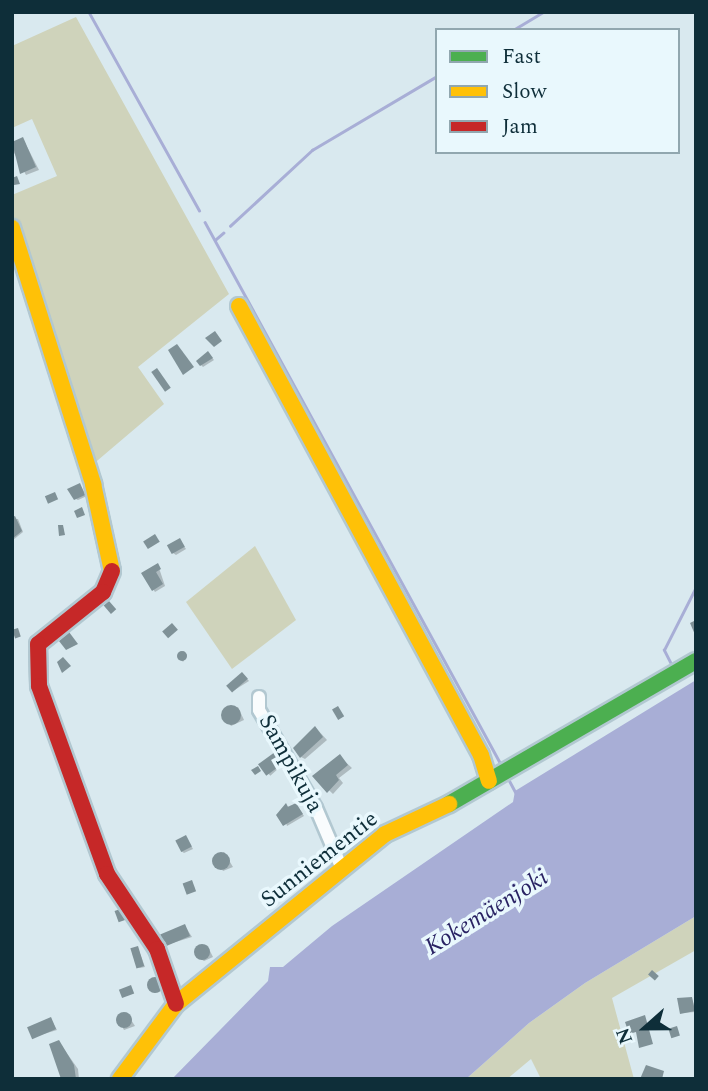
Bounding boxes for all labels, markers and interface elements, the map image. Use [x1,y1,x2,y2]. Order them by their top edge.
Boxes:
legend [435,28,680,154]
text: Fast [502,41,541,73]
text: Slow [502,76,546,108]
text: Jam [502,111,538,143]
street label: Sampikuja [252,710,328,818]
street label: Sunniementie [256,806,384,914]
water label: Kokemäenjoki [420,864,554,962]
north arrow [610,993,680,1063]
text: N [609,1023,641,1048]

